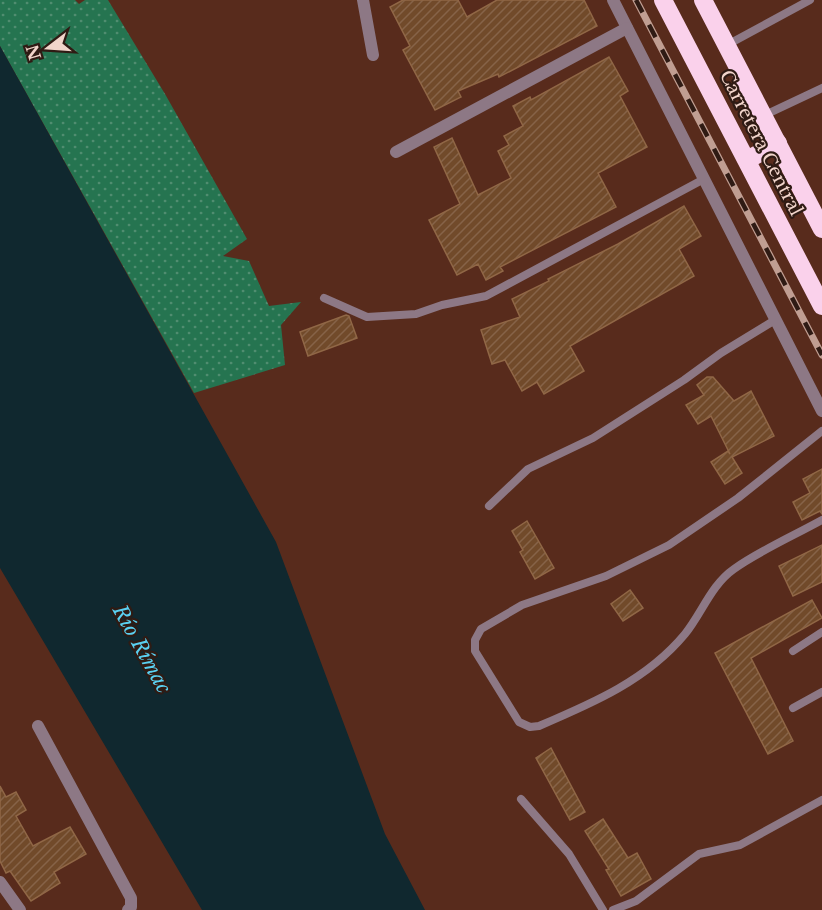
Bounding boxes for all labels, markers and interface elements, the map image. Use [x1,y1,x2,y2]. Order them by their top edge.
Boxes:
north arrow [18,18,78,78]
text: N [22,42,45,63]
street label: Carretera Central [715,66,807,220]
water label: Río Rímac [107,600,176,698]

